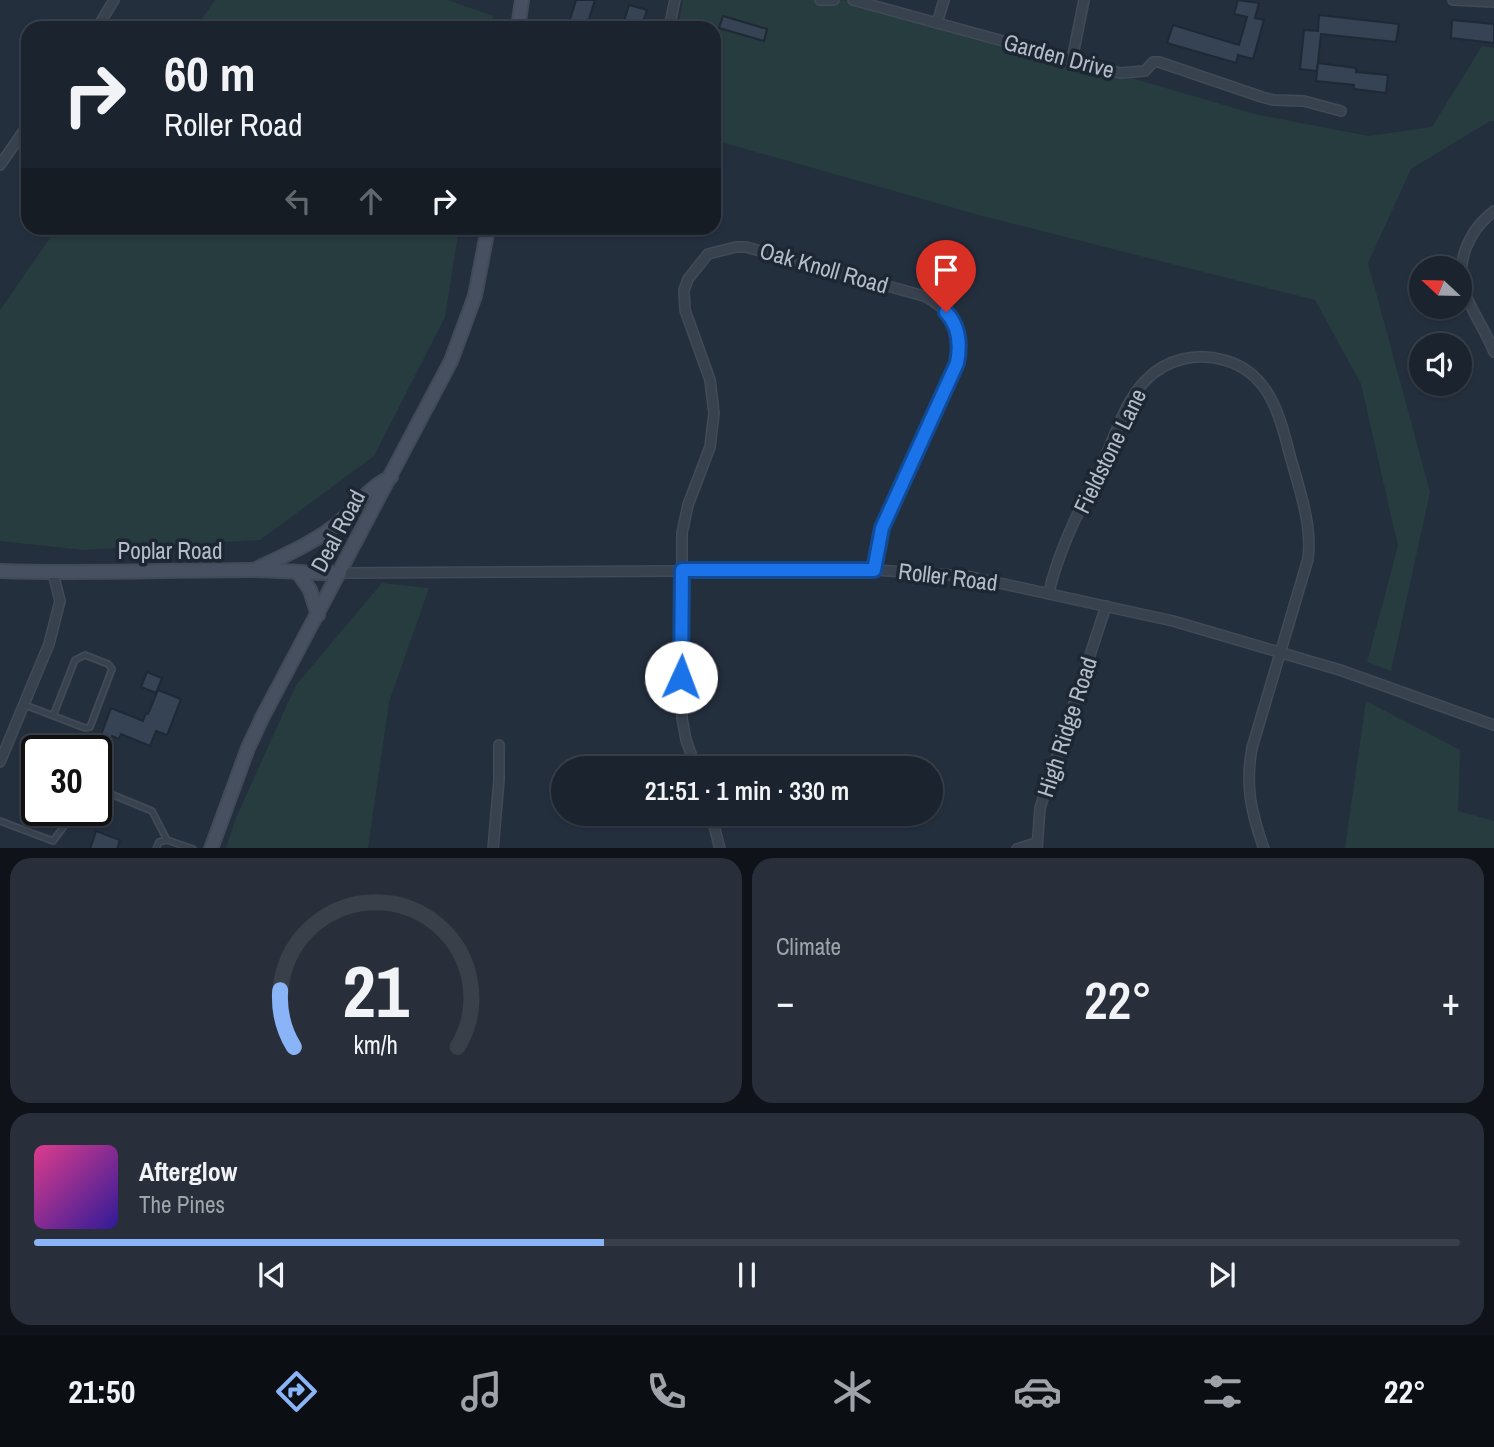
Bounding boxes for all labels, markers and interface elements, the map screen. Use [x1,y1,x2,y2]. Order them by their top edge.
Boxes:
street label: Garden Drive [1000,26,1118,85]
text: 60 m [164,40,256,106]
icon: right [49,49,140,140]
text: Roller Road [164,103,303,146]
icon: left [279,182,317,220]
icon: ahead [352,182,390,220]
icon: right [425,182,463,220]
street label: Oak Knoll Road [756,234,892,301]
pin [916,240,976,312]
icon: arrive [927,251,965,289]
north arrow [1409,256,1472,318]
map controls [1409,256,1472,396]
button: sound [1409,333,1472,396]
street label: Fieldstone Lane [1066,383,1153,518]
street label: Deal Road [303,484,372,577]
street label: Poplar Road [118,535,222,566]
street label: Roller Road [897,555,999,598]
position arrow [644,640,718,714]
street label: High Ridge Road [1029,653,1104,801]
speed limit sign: 30 [21,735,112,826]
text: 21:51 · 1 min · 330 m [645,773,849,808]
text: Climate [776,931,841,962]
text: 21 [343,942,410,1040]
text: 22° [1084,965,1152,1035]
text: − [776,976,794,1027]
text: + [1442,976,1460,1027]
text: km/h [354,1027,398,1061]
text: Afterglow [139,1154,237,1189]
text: The Pines [139,1189,225,1220]
icon: previous [253,1256,291,1294]
icon: pause [728,1256,766,1294]
icon: next [1203,1256,1241,1294]
icon: directions [272,1367,321,1416]
icon: music [457,1367,506,1416]
icon: phone [642,1367,691,1416]
icon: climate [828,1367,877,1416]
icon: car [1013,1367,1062,1416]
icon: filters [1198,1367,1247,1416]
text: 21:50 [68,1370,135,1413]
text: 22° [1384,1370,1426,1413]

